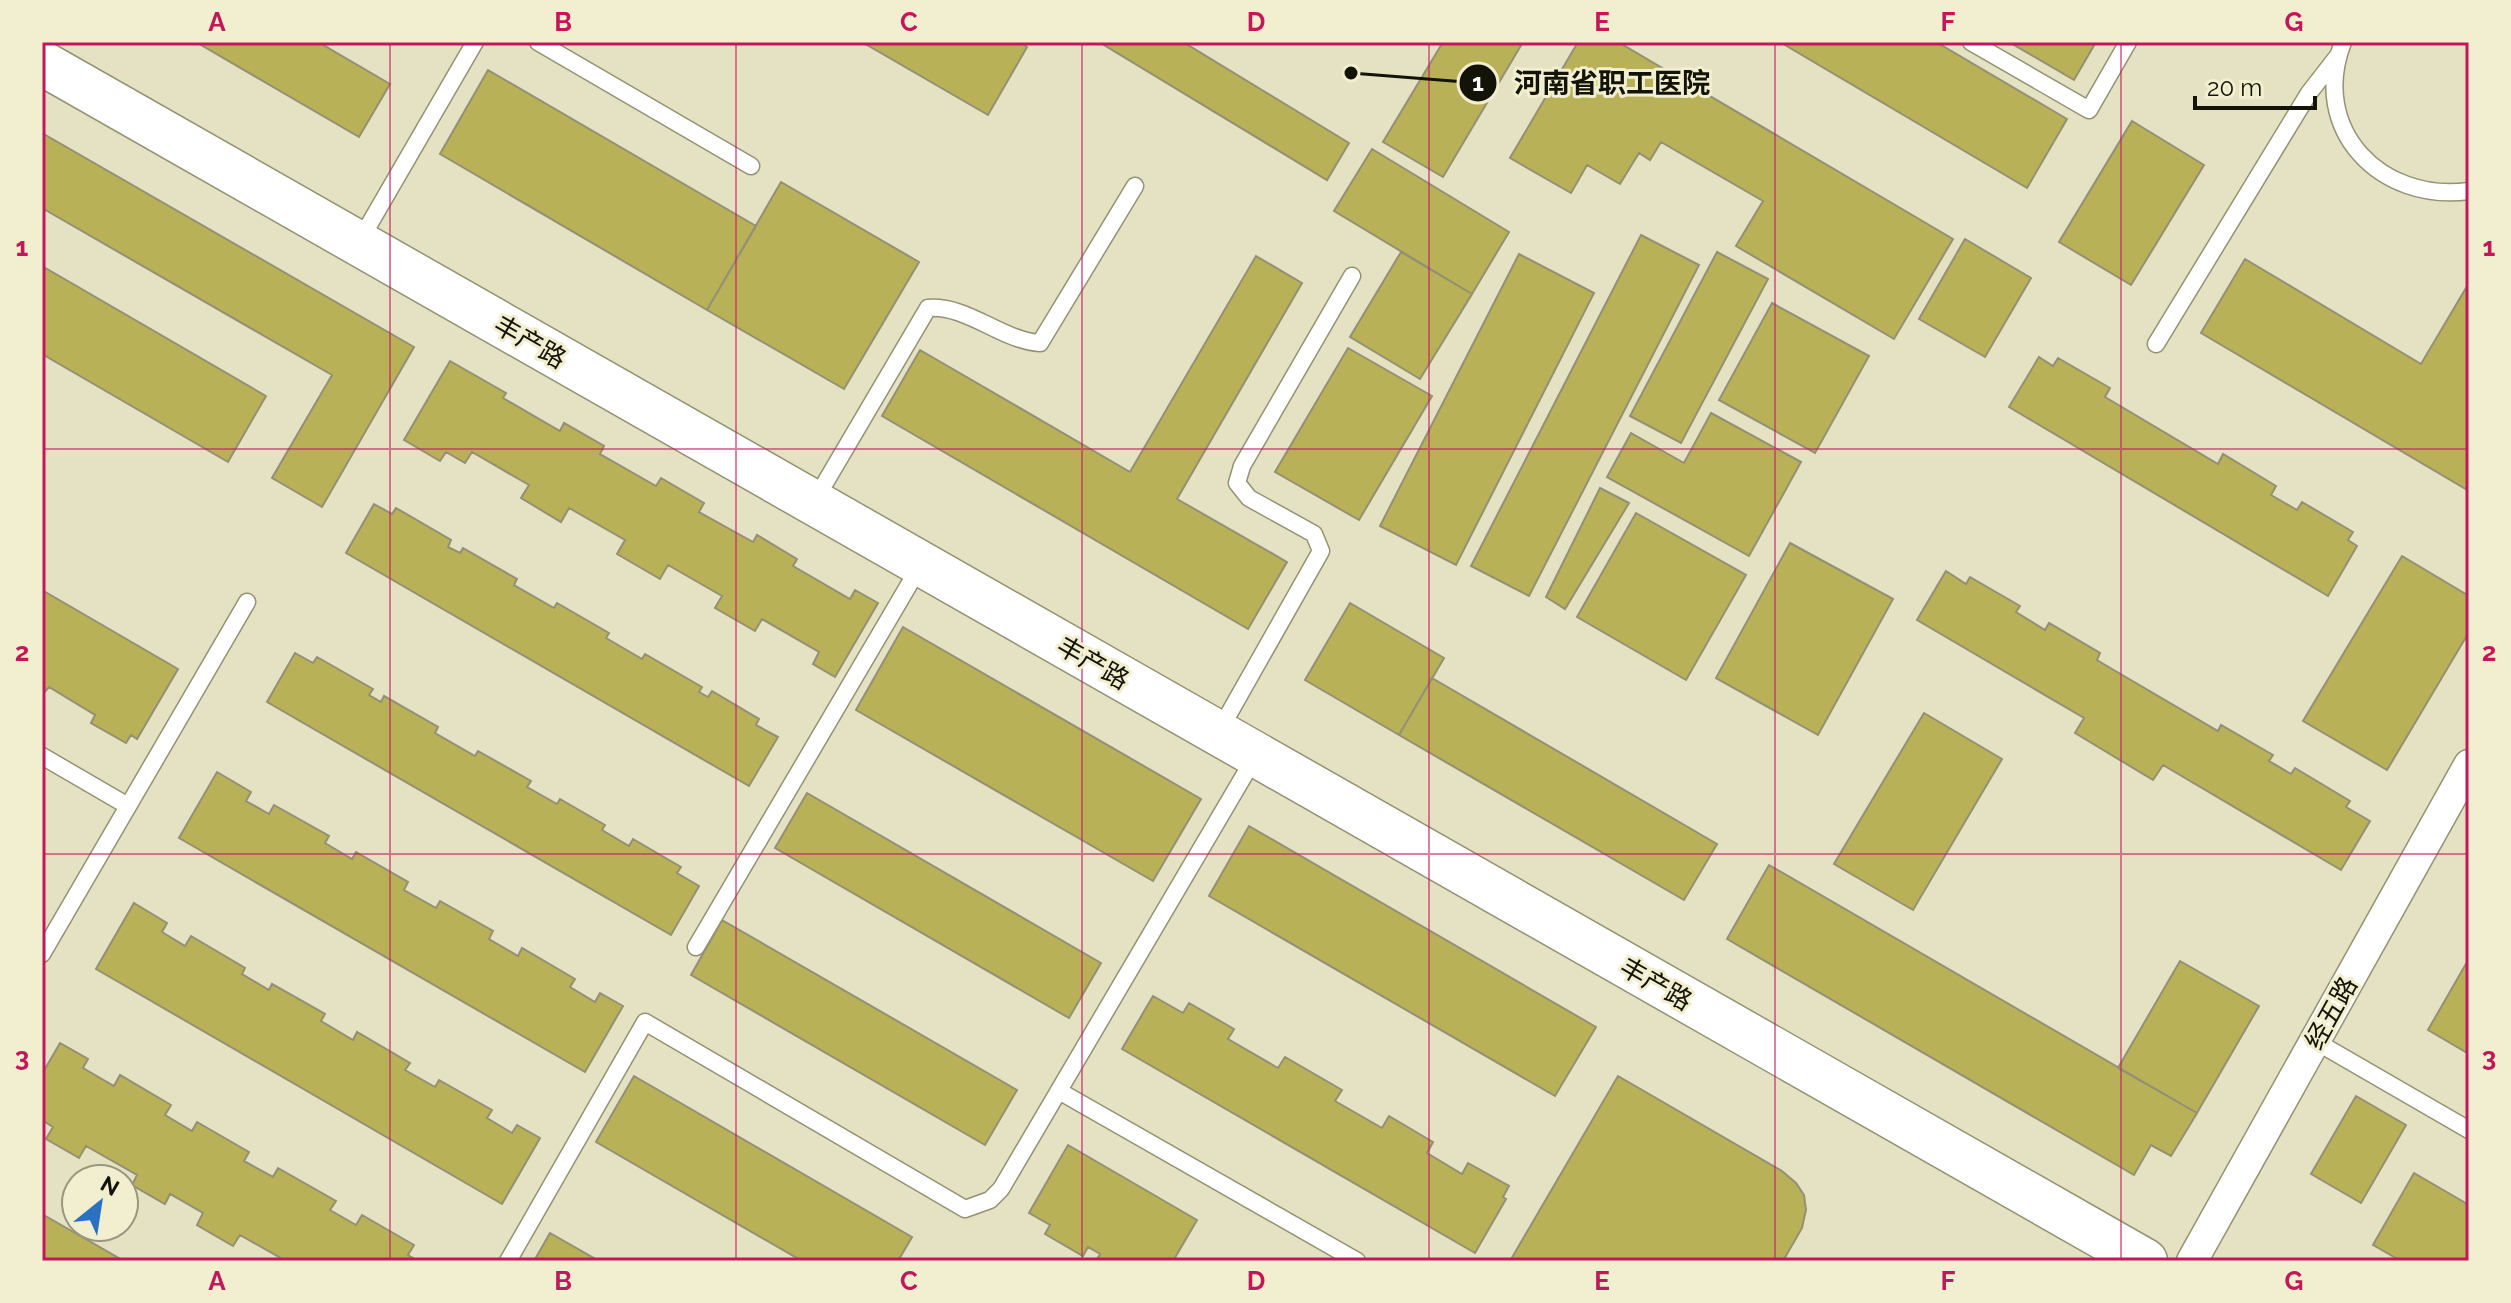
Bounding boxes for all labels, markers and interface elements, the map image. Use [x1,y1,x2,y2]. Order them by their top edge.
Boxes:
text: A [208,7,226,37]
text: B [554,7,572,37]
text: C [900,7,918,37]
text: D [1247,7,1265,37]
text: E [1594,7,1610,37]
text: F [1941,7,1956,37]
text: G [2285,7,2303,37]
callout: 河南省职工医院 [1458,57,1726,109]
scale bar [2195,60,2315,110]
text: 河南省职工医院 [1514,67,1710,100]
text: 1 [1472,68,1484,97]
text: 20 m [2207,73,2262,102]
text: 1 [16,232,29,262]
text: 1 [2483,232,2496,262]
street label: 丰产路 [489,310,571,374]
street label: 丰产路 [1052,631,1134,695]
text: 2 [15,637,29,667]
text: 2 [2482,637,2496,667]
street label: 丰产路 [1615,952,1697,1016]
street label: 经五路 [2299,972,2363,1054]
text: 3 [15,1042,29,1072]
text: 3 [2482,1042,2496,1072]
north arrow [60,1163,140,1243]
text: N [96,1170,124,1201]
text: A [208,1266,226,1296]
text: B [554,1266,572,1296]
text: C [900,1266,918,1296]
text: D [1247,1266,1265,1296]
text: E [1594,1266,1610,1296]
text: F [1941,1266,1956,1296]
text: G [2285,1266,2303,1296]

